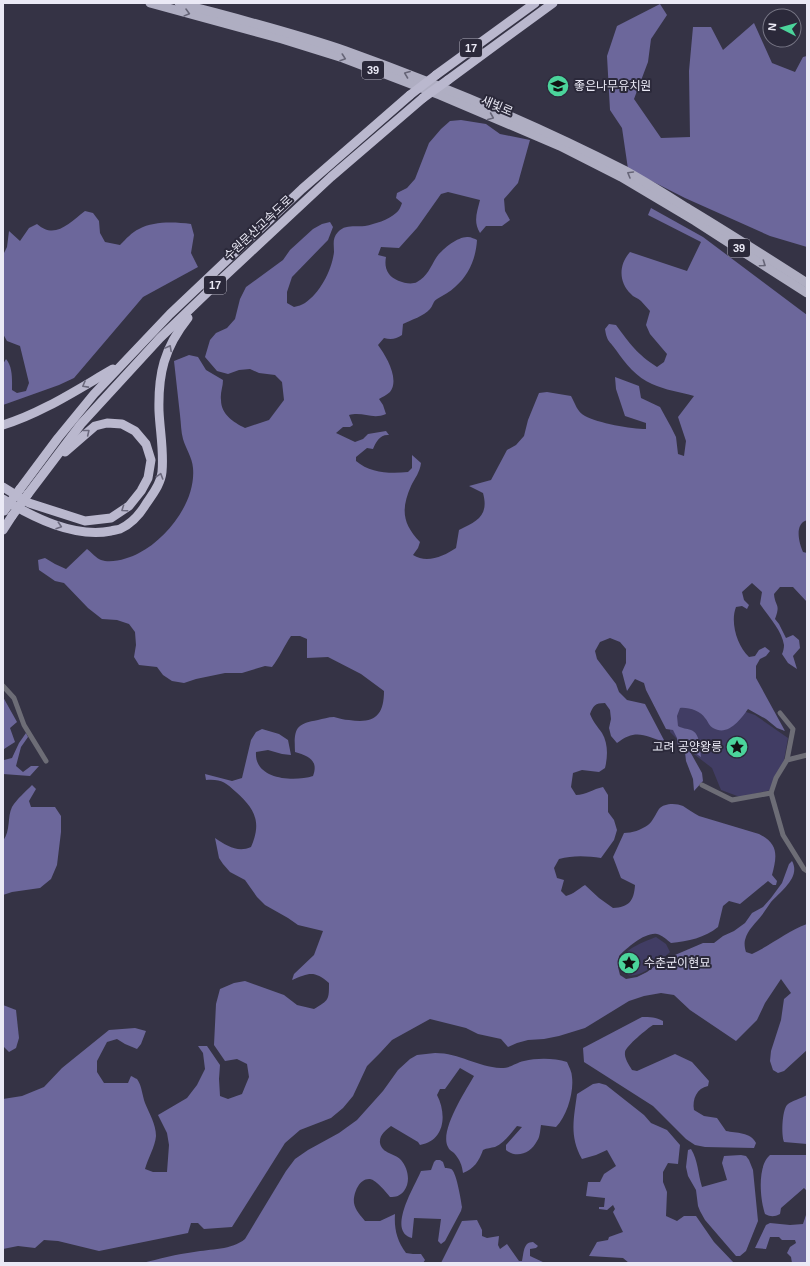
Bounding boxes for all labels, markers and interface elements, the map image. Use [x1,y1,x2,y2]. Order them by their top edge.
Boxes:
one-way arrow [183,8,190,17]
north arrow [762,8,802,48]
text: N [766,22,778,32]
road number: 17 [460,39,482,57]
one-way arrow [339,54,346,62]
road number: 39 [362,61,384,79]
one-way arrow [403,70,410,79]
school or university icon: 좋은나무유치원 [545,73,571,99]
place label: 좋은나무유치원 [574,79,651,93]
street label: 새빛로 [479,93,515,119]
one-way arrow [488,112,495,120]
one-way arrow [627,171,634,178]
street label: 수원문산고속도로 [221,193,295,263]
road number: 39 [728,239,750,257]
one-way arrow [758,259,765,266]
road number: 17 [204,276,226,294]
one-way arrow [164,345,172,353]
one-way arrow [82,380,90,387]
one-way arrow [82,430,89,437]
one-way arrow [155,473,164,480]
one-way arrow [121,504,128,512]
one-way arrow [56,521,63,529]
place icon: 고려 공양왕릉 [724,734,750,760]
place label: 고려 공양왕릉 [652,740,722,754]
place icon: 수춘군이현묘 [616,950,642,976]
place label: 수춘군이현묘 [644,956,710,970]

